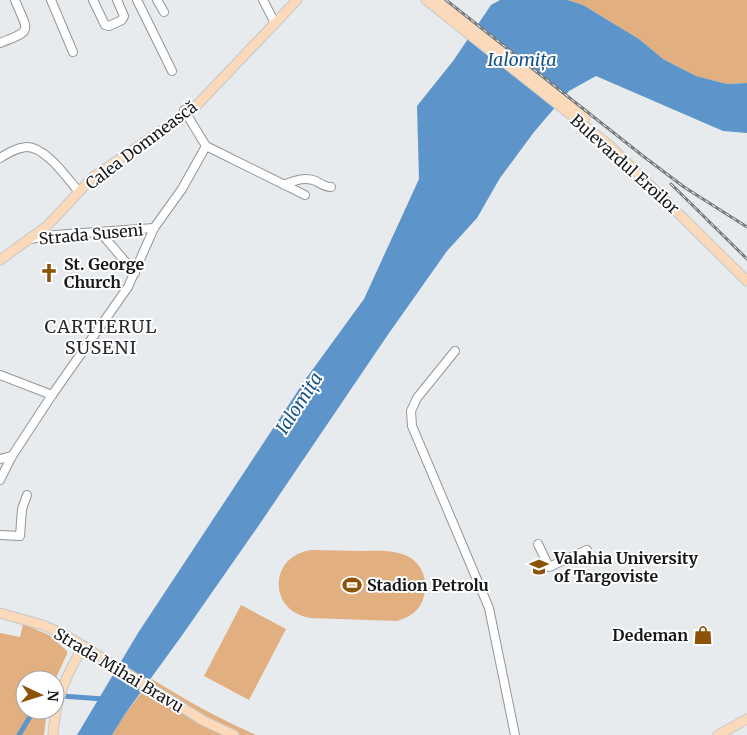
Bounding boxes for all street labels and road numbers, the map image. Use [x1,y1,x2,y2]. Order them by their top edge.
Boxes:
street label: Calea Domnească [81,96,201,193]
street label: Bulevardul Eroilor [566,110,684,218]
street label: Strada Suseni [38,219,144,249]
street label: Strada Mihai Bravu [50,623,188,717]

